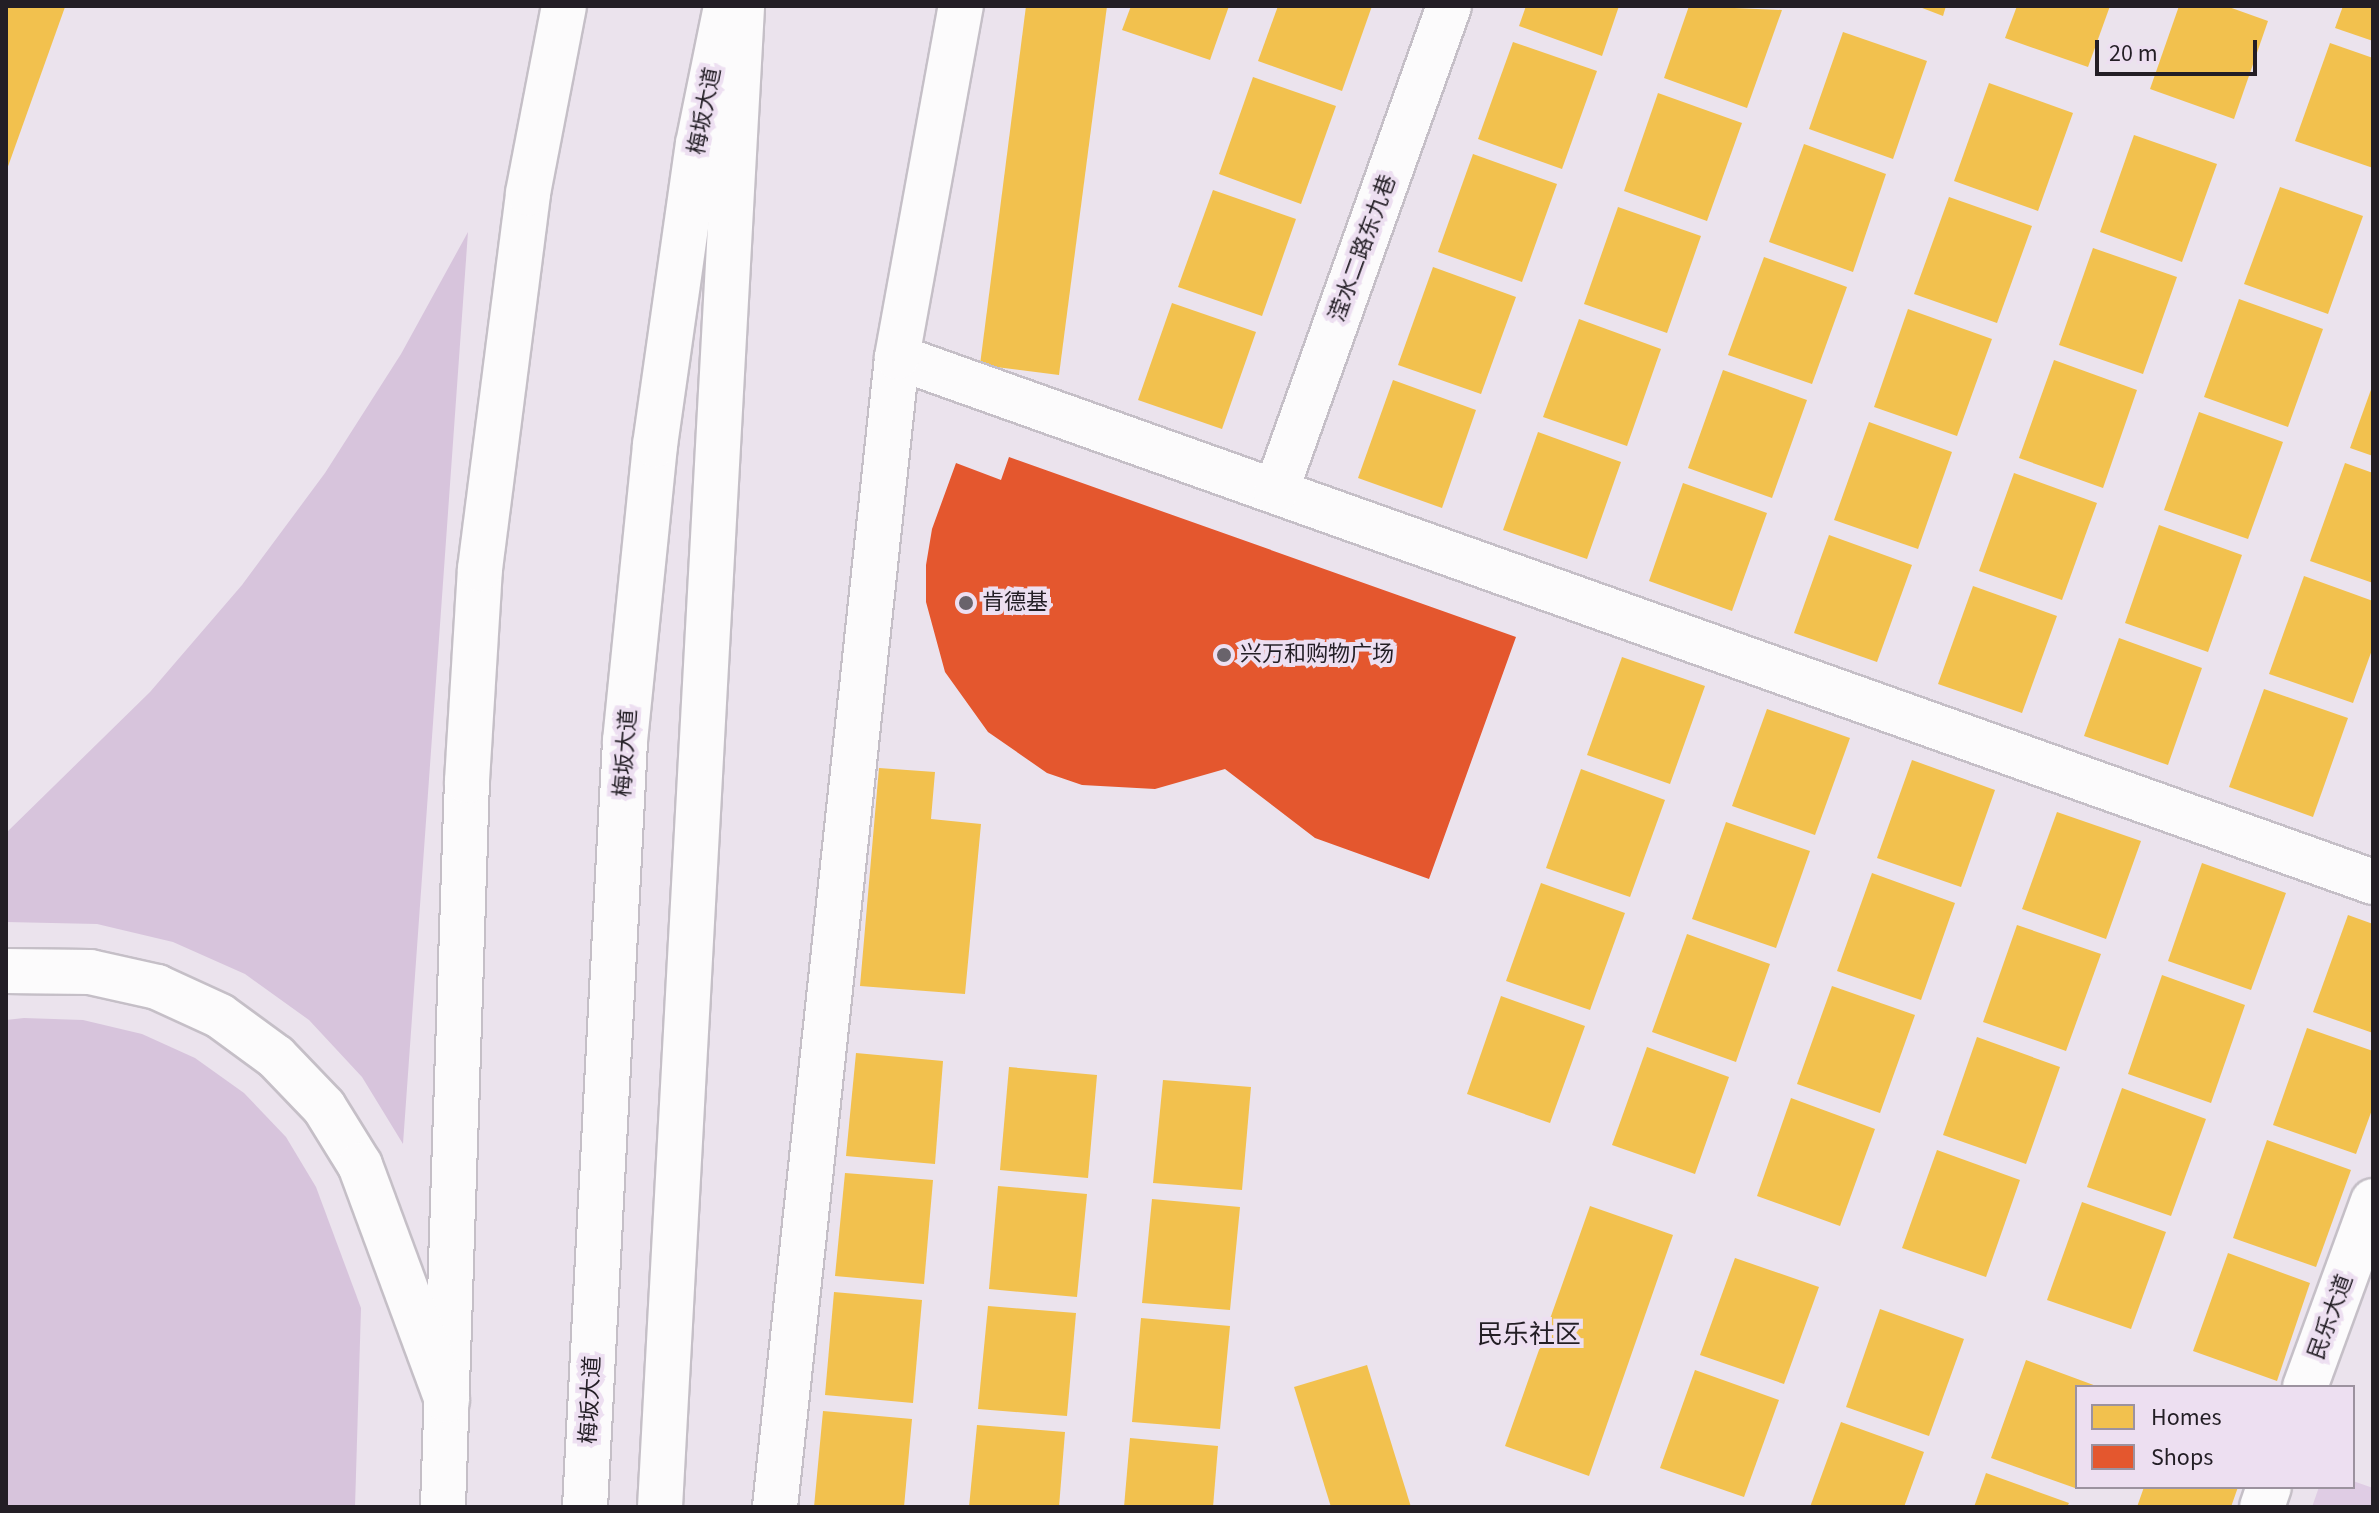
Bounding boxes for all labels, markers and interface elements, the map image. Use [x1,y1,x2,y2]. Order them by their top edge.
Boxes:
scale bar [2099,24,2261,74]
text: 20 m [2109,36,2158,71]
street label: 梅坂大道 [684,65,726,157]
street label: 滢水二路东九巷 [1324,171,1402,325]
place label: 肯德基 [982,590,1048,616]
marker: 肯德基 [957,594,975,612]
place label: 兴万和购物广场 [1240,642,1394,668]
marker: 兴万和购物广场 [1215,646,1233,664]
street label: 梅坂大道 [610,708,642,798]
street label: 民乐大道 [2304,1271,2358,1363]
district label: 民乐社区 [1477,1319,1581,1351]
street label: 梅坂大道 [576,1355,606,1445]
legend [2075,1385,2355,1489]
text: Homes [2151,1400,2222,1435]
text: Shops [2151,1440,2213,1475]

